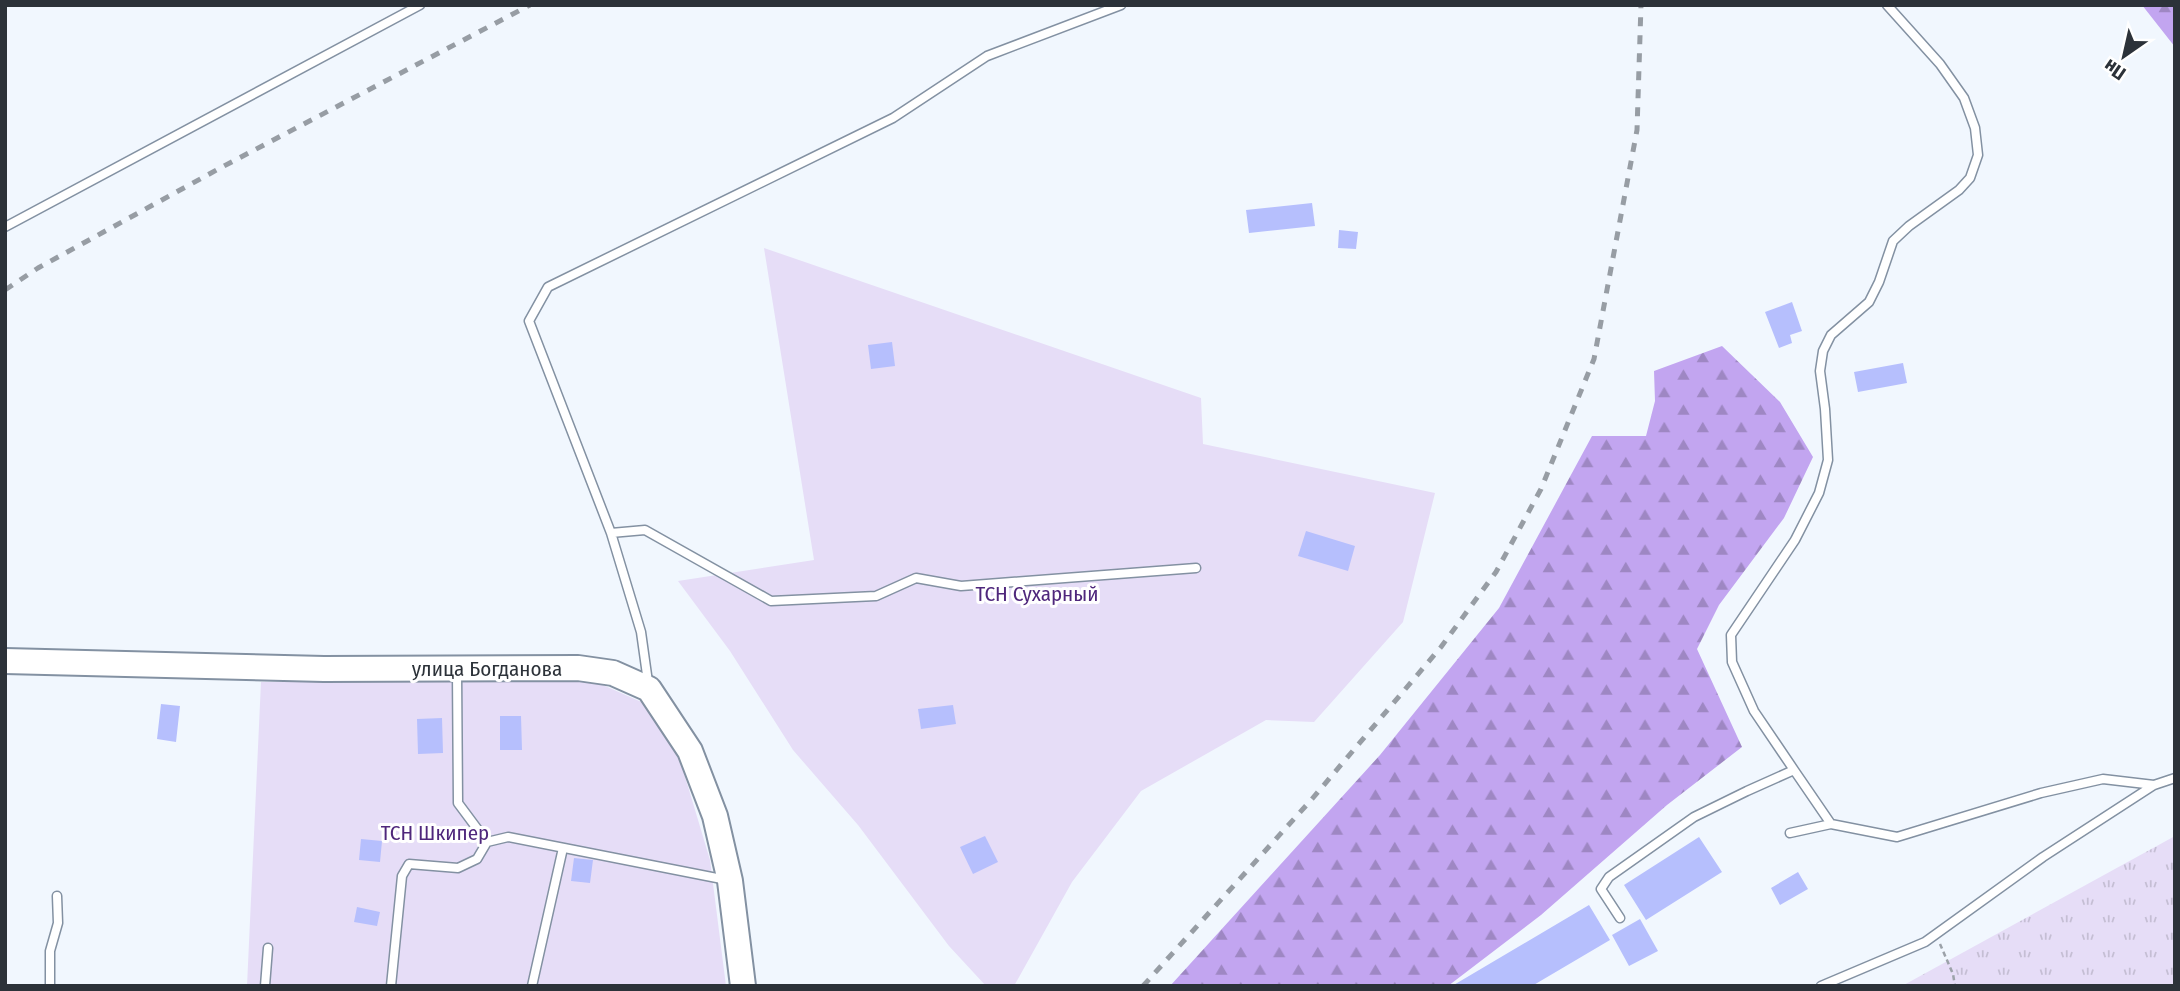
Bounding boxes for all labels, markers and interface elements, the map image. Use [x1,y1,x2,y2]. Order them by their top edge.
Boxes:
north arrow [2089,21,2159,91]
text: Пн [2099,54,2130,85]
park label: ТСН Сухарный [975,581,1099,607]
street label: улица Богданова [412,656,562,682]
park label: ТСН Шкипер [381,820,489,846]

